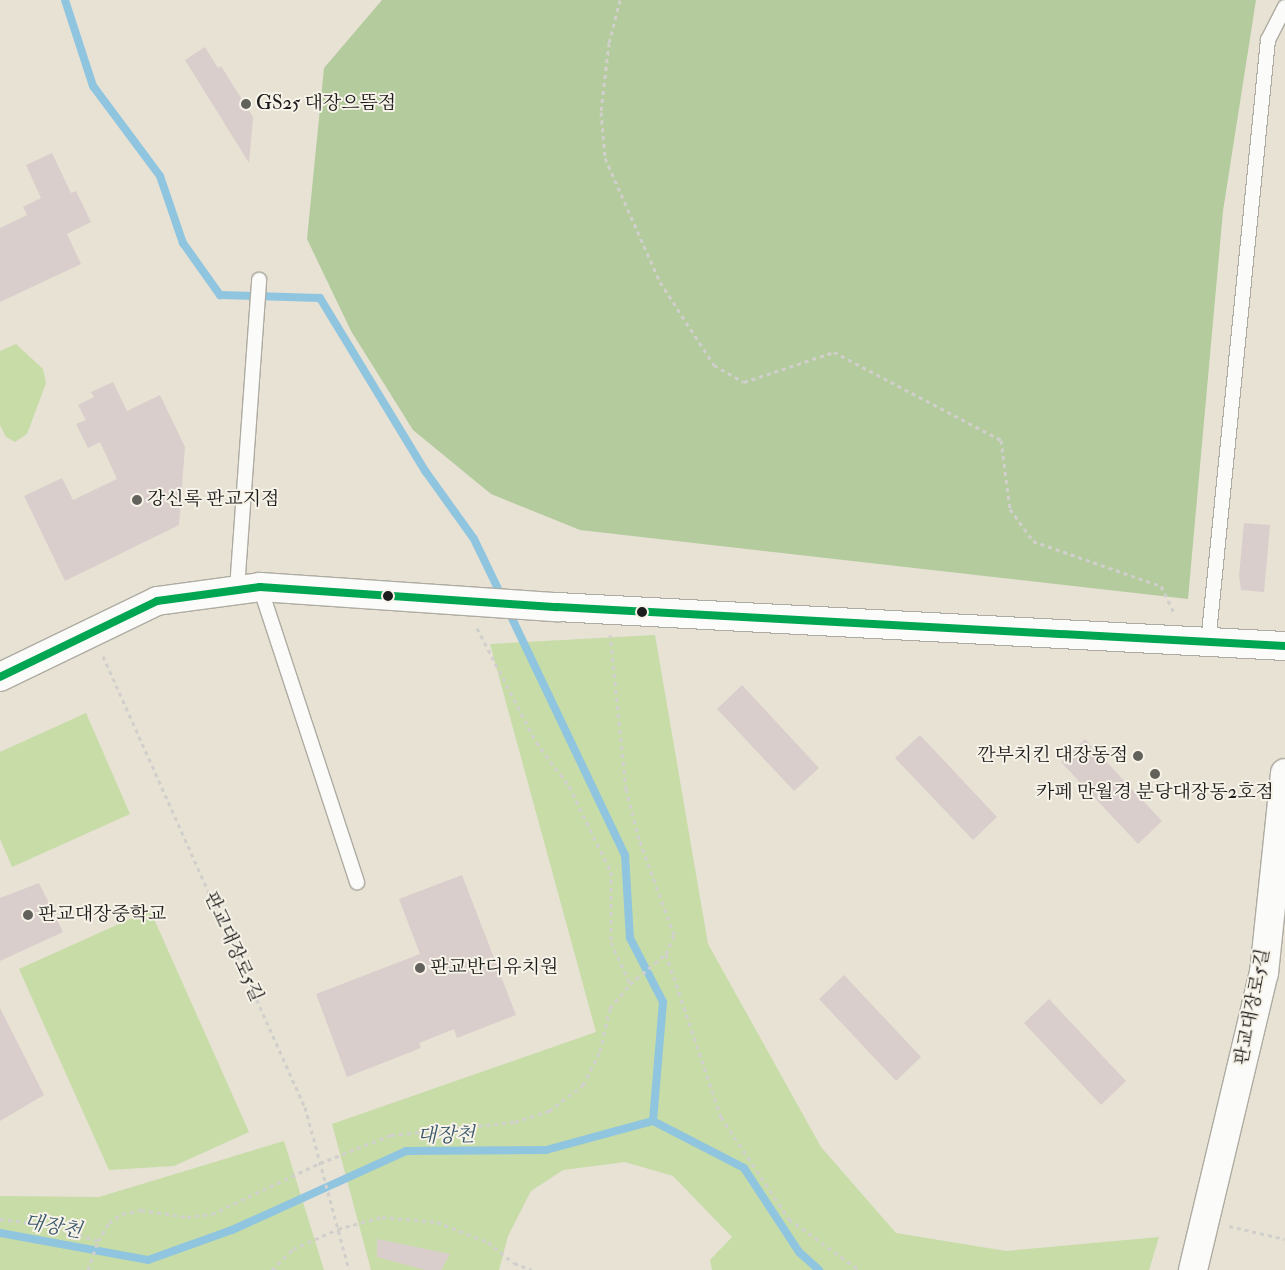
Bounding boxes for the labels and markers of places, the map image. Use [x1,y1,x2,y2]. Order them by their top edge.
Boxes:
place label: GS25 대장으뜸점 [256,93,396,115]
marker: GS25 대장으뜸점 [240,98,252,110]
place label: 강신록 판교지점 [147,489,279,511]
marker: 강신록 판교지점 [131,494,143,506]
unlabelled marker [383,591,393,601]
unlabelled marker [637,607,647,617]
place label: 깐부치킨 대장동점 [977,745,1128,767]
marker: 깐부치킨 대장동점 [1132,750,1144,762]
marker: 카페 만월경 분당대장동2호점 [1149,768,1161,780]
place label: 카페 만월경 분당대장동2호점 [1036,782,1274,804]
place label: 판교대장중학교 [38,904,166,926]
marker: 판교대장중학교 [22,909,34,921]
place label: 판교반디유치원 [430,957,558,979]
marker: 판교반디유치원 [414,962,426,974]

